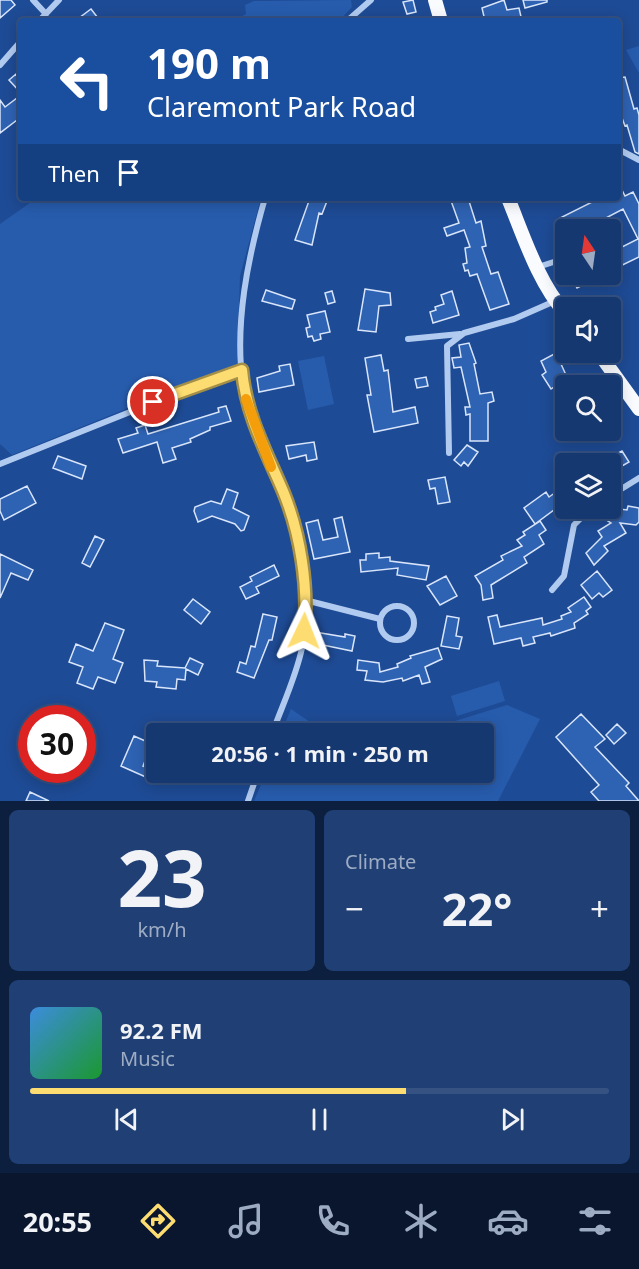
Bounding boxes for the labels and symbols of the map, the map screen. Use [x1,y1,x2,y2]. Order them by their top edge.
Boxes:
north arrow [555,219,621,285]
pin [127,376,178,427]
position arrow [272,599,336,663]
speed limit sign: 30 [18,705,96,783]

